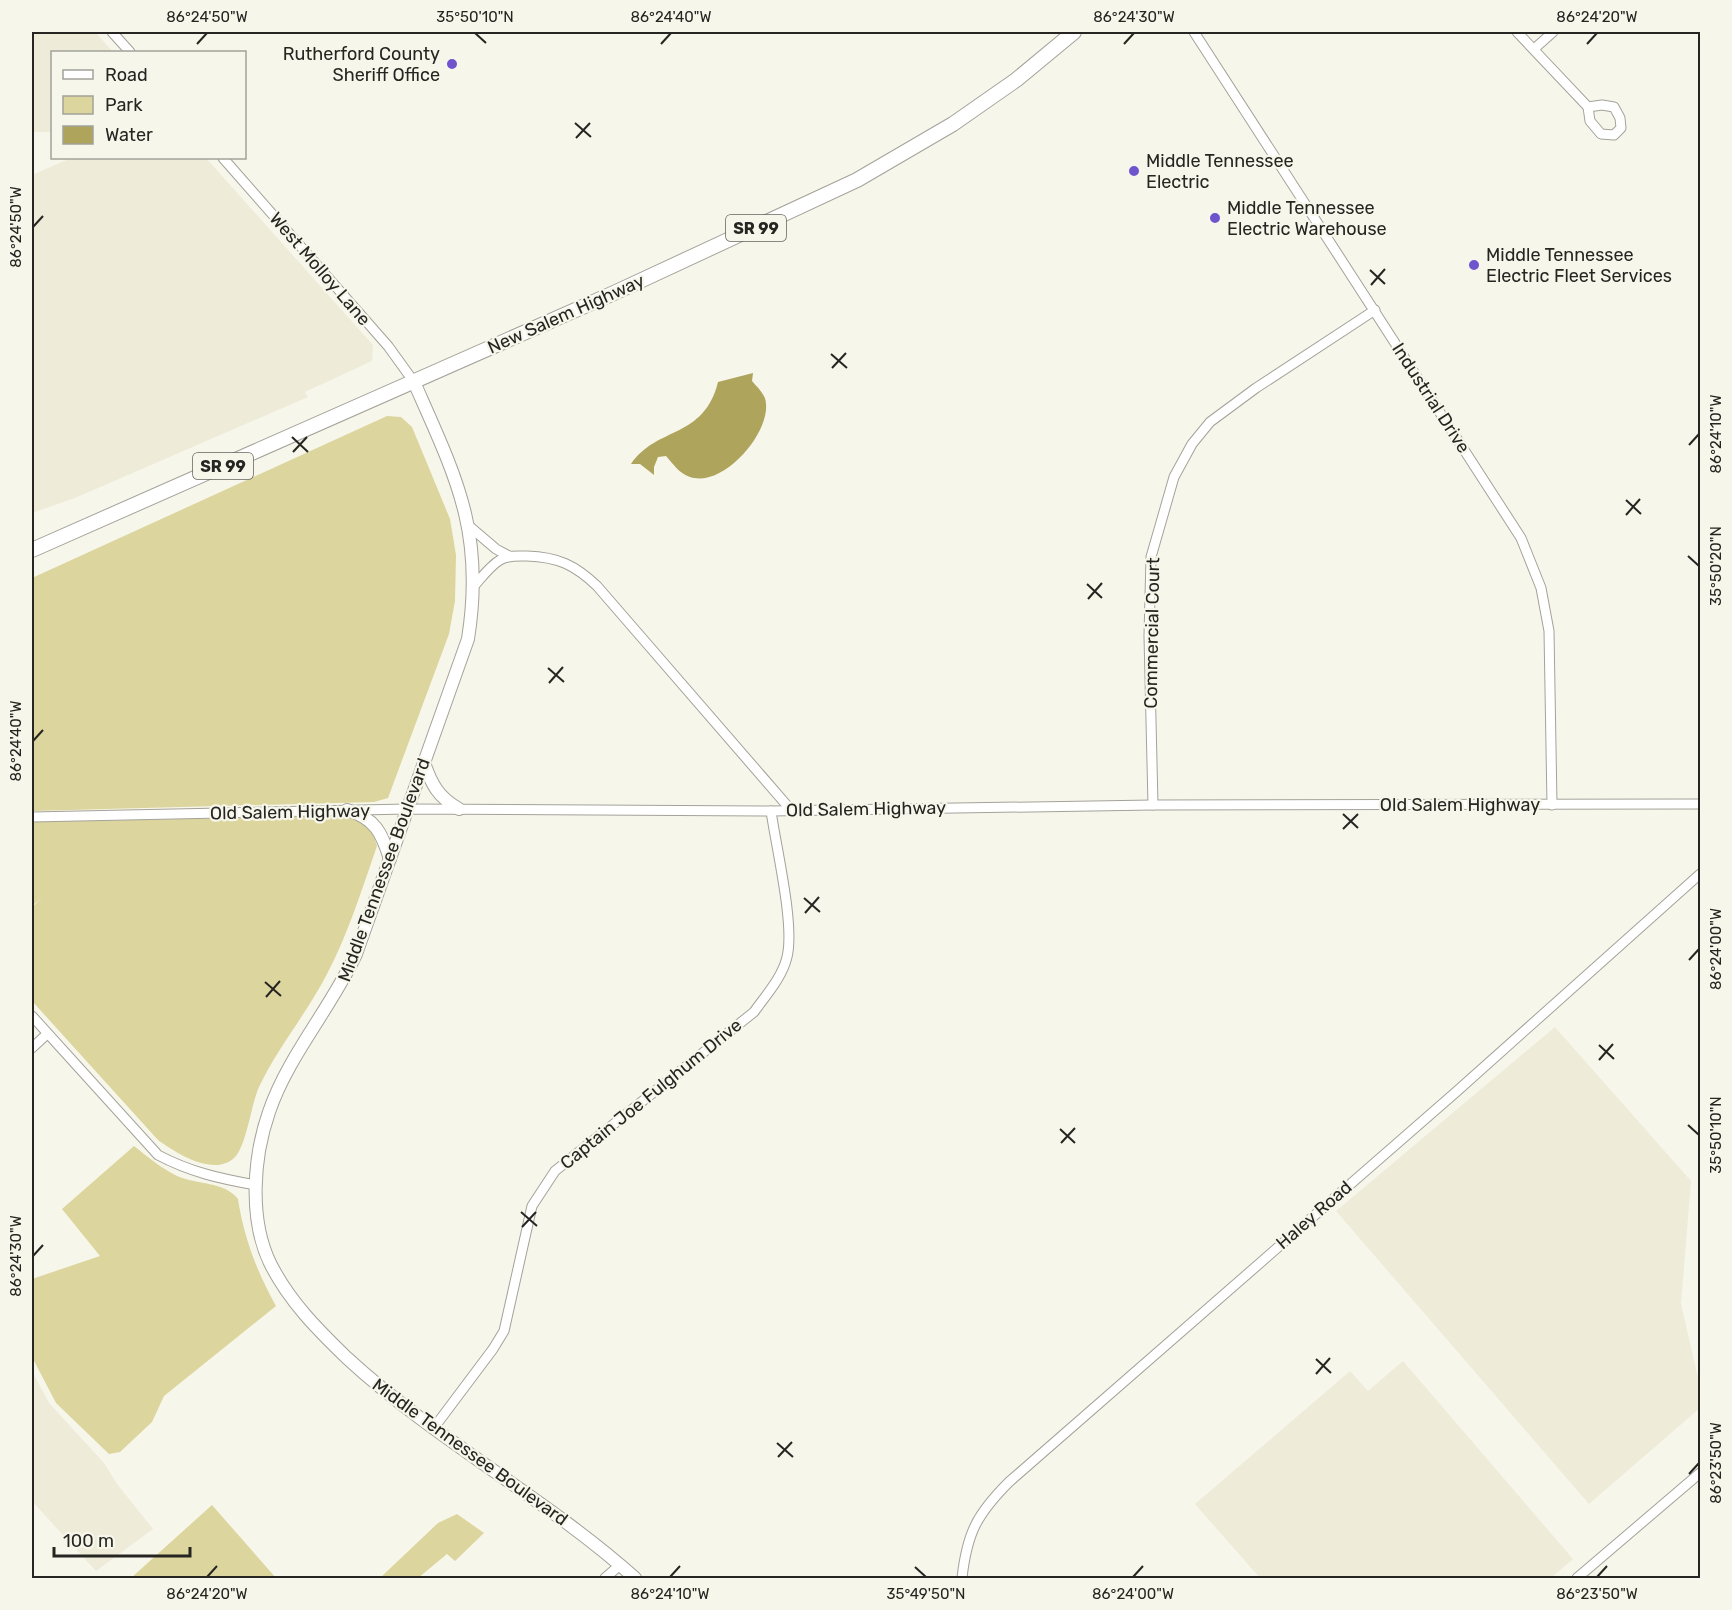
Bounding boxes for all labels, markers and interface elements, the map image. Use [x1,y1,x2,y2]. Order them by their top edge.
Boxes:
text: 86°24'50"W [166,8,248,26]
text: 35°50'10"N [436,8,514,26]
text: 86°24'40"W [631,8,712,26]
text: 86°24'30"W [1093,8,1175,26]
text: 86°24'20"W [1556,8,1638,26]
place label: Rutherford County Sheriff Office [283,43,440,86]
legend [51,51,246,159]
marker: Rutherford County Sheriff Office [445,57,459,71]
text: Road [105,64,148,86]
text: Park [105,94,143,116]
text: Water [105,124,153,146]
place label: Middle Tennessee Electric [1146,150,1294,193]
marker: Middle Tennessee Electric [1127,164,1141,178]
text: 86°24'50"W [7,186,25,268]
place label: Middle Tennessee Electric Warehouse [1227,197,1387,240]
street label: West Molloy Lane [265,208,375,330]
marker: Middle Tennessee Electric Warehouse [1208,211,1222,225]
road number: SR 99 [726,215,786,241]
place label: Middle Tennessee Electric Fleet Services [1486,244,1672,287]
marker: Middle Tennessee Electric Fleet Services [1467,258,1481,272]
street label: New Salem Highway [484,269,648,359]
street label: Industrial Drive [1387,339,1475,457]
text: 86°24'10"W [1707,395,1725,473]
road number: SR 99 [193,453,253,479]
text: 35°50'20"N [1707,526,1725,606]
street label: Commercial Court [1140,557,1164,709]
text: 86°24'40"W [7,701,25,782]
street label: Middle Tennessee Boulevard [333,755,435,985]
street label: Old Salem Highway [1380,794,1540,816]
street label: Old Salem Highway [786,797,946,821]
street label: Old Salem Highway [210,800,370,824]
text: 86°24'00"W [1707,908,1725,990]
street label: Captain Joe Fulghum Drive [556,1014,746,1174]
text: 35°50'10"N [1707,1096,1725,1174]
street label: Haley Road [1272,1176,1356,1254]
text: 86°24'30"W [7,1215,25,1297]
street label: Middle Tennessee Boulevard [368,1374,572,1530]
text: 86°23'50"W [1707,1422,1725,1504]
scale bar [54,1520,190,1558]
text: 100 m [63,1530,114,1552]
text: 86°24'20"W [166,1585,248,1603]
text: 86°24'10"W [631,1585,709,1603]
text: 35°49'50"N [887,1585,965,1603]
text: 86°24'00"W [1092,1585,1174,1603]
text: 86°23'50"W [1556,1585,1638,1603]

